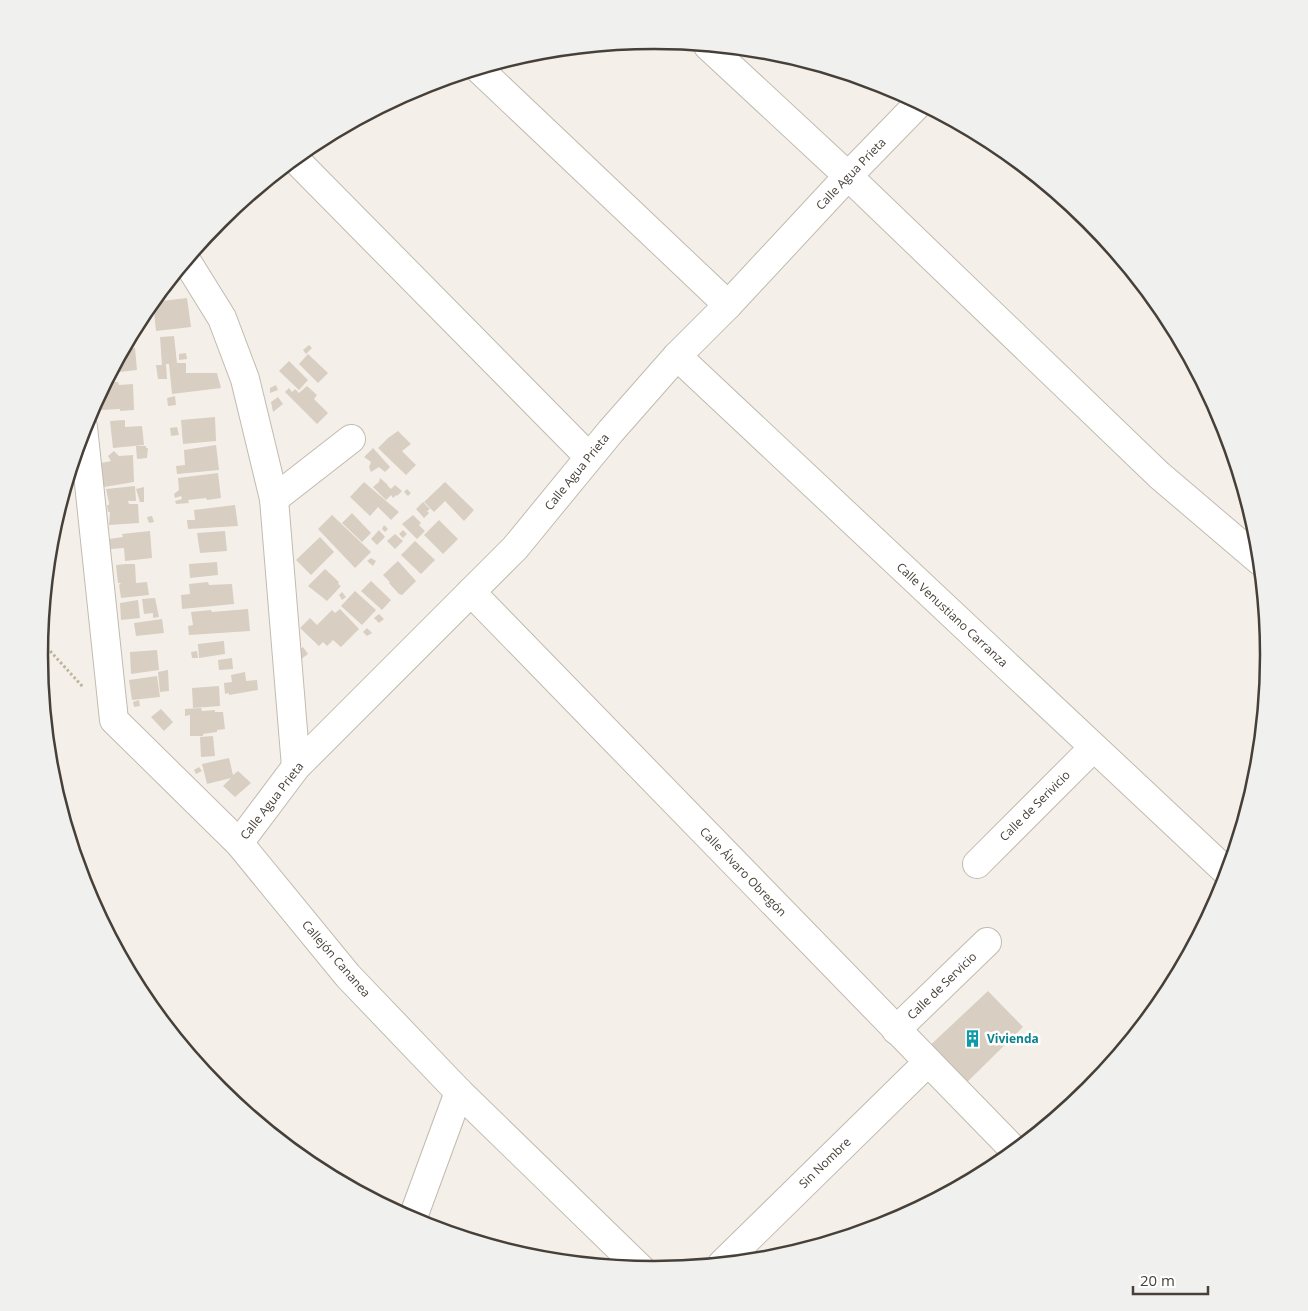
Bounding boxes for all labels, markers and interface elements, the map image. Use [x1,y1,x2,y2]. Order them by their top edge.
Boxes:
street label: Calle Agua Prieta [812,134,889,213]
street label: Calle Agua Prieta [540,430,613,514]
street label: Calle Venustiano Carranza [893,558,1012,671]
street label: Calle Agua Prieta [236,758,307,843]
street label: Calle de Serivicio [996,767,1074,845]
street label: Calle Álvaro Obregón [696,823,790,920]
street label: Callejón Cananea [298,917,375,1001]
street label: Calle de Servicio [903,948,980,1023]
building icon: Vivienda [963,1029,983,1049]
place label: Vivienda [987,1030,1039,1047]
street label: Sin Nombre [795,1133,855,1192]
scale bar [1133,1264,1208,1296]
text: 20 m [1140,1270,1175,1290]

